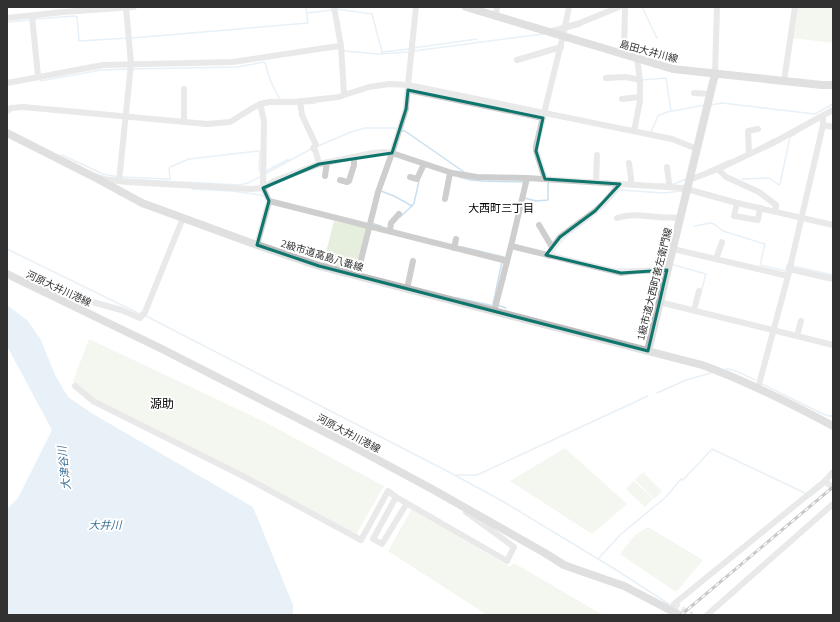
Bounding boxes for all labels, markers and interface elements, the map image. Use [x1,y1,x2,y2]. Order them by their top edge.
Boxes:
street label: 島田大井川線 [618,37,680,66]
district label: 大西町三丁目 [468,201,534,215]
street label: 1級市道大西町善左衛門線 [634,226,675,342]
street label: 2級市道高島八番線 [279,237,365,274]
street label: 河原大井川港線 [24,268,93,309]
district label: 源助 [150,396,174,411]
street label: 河原大井川港線 [315,411,383,456]
water label: 大津谷川 [55,444,73,491]
water label: 大井川 [89,518,122,532]

